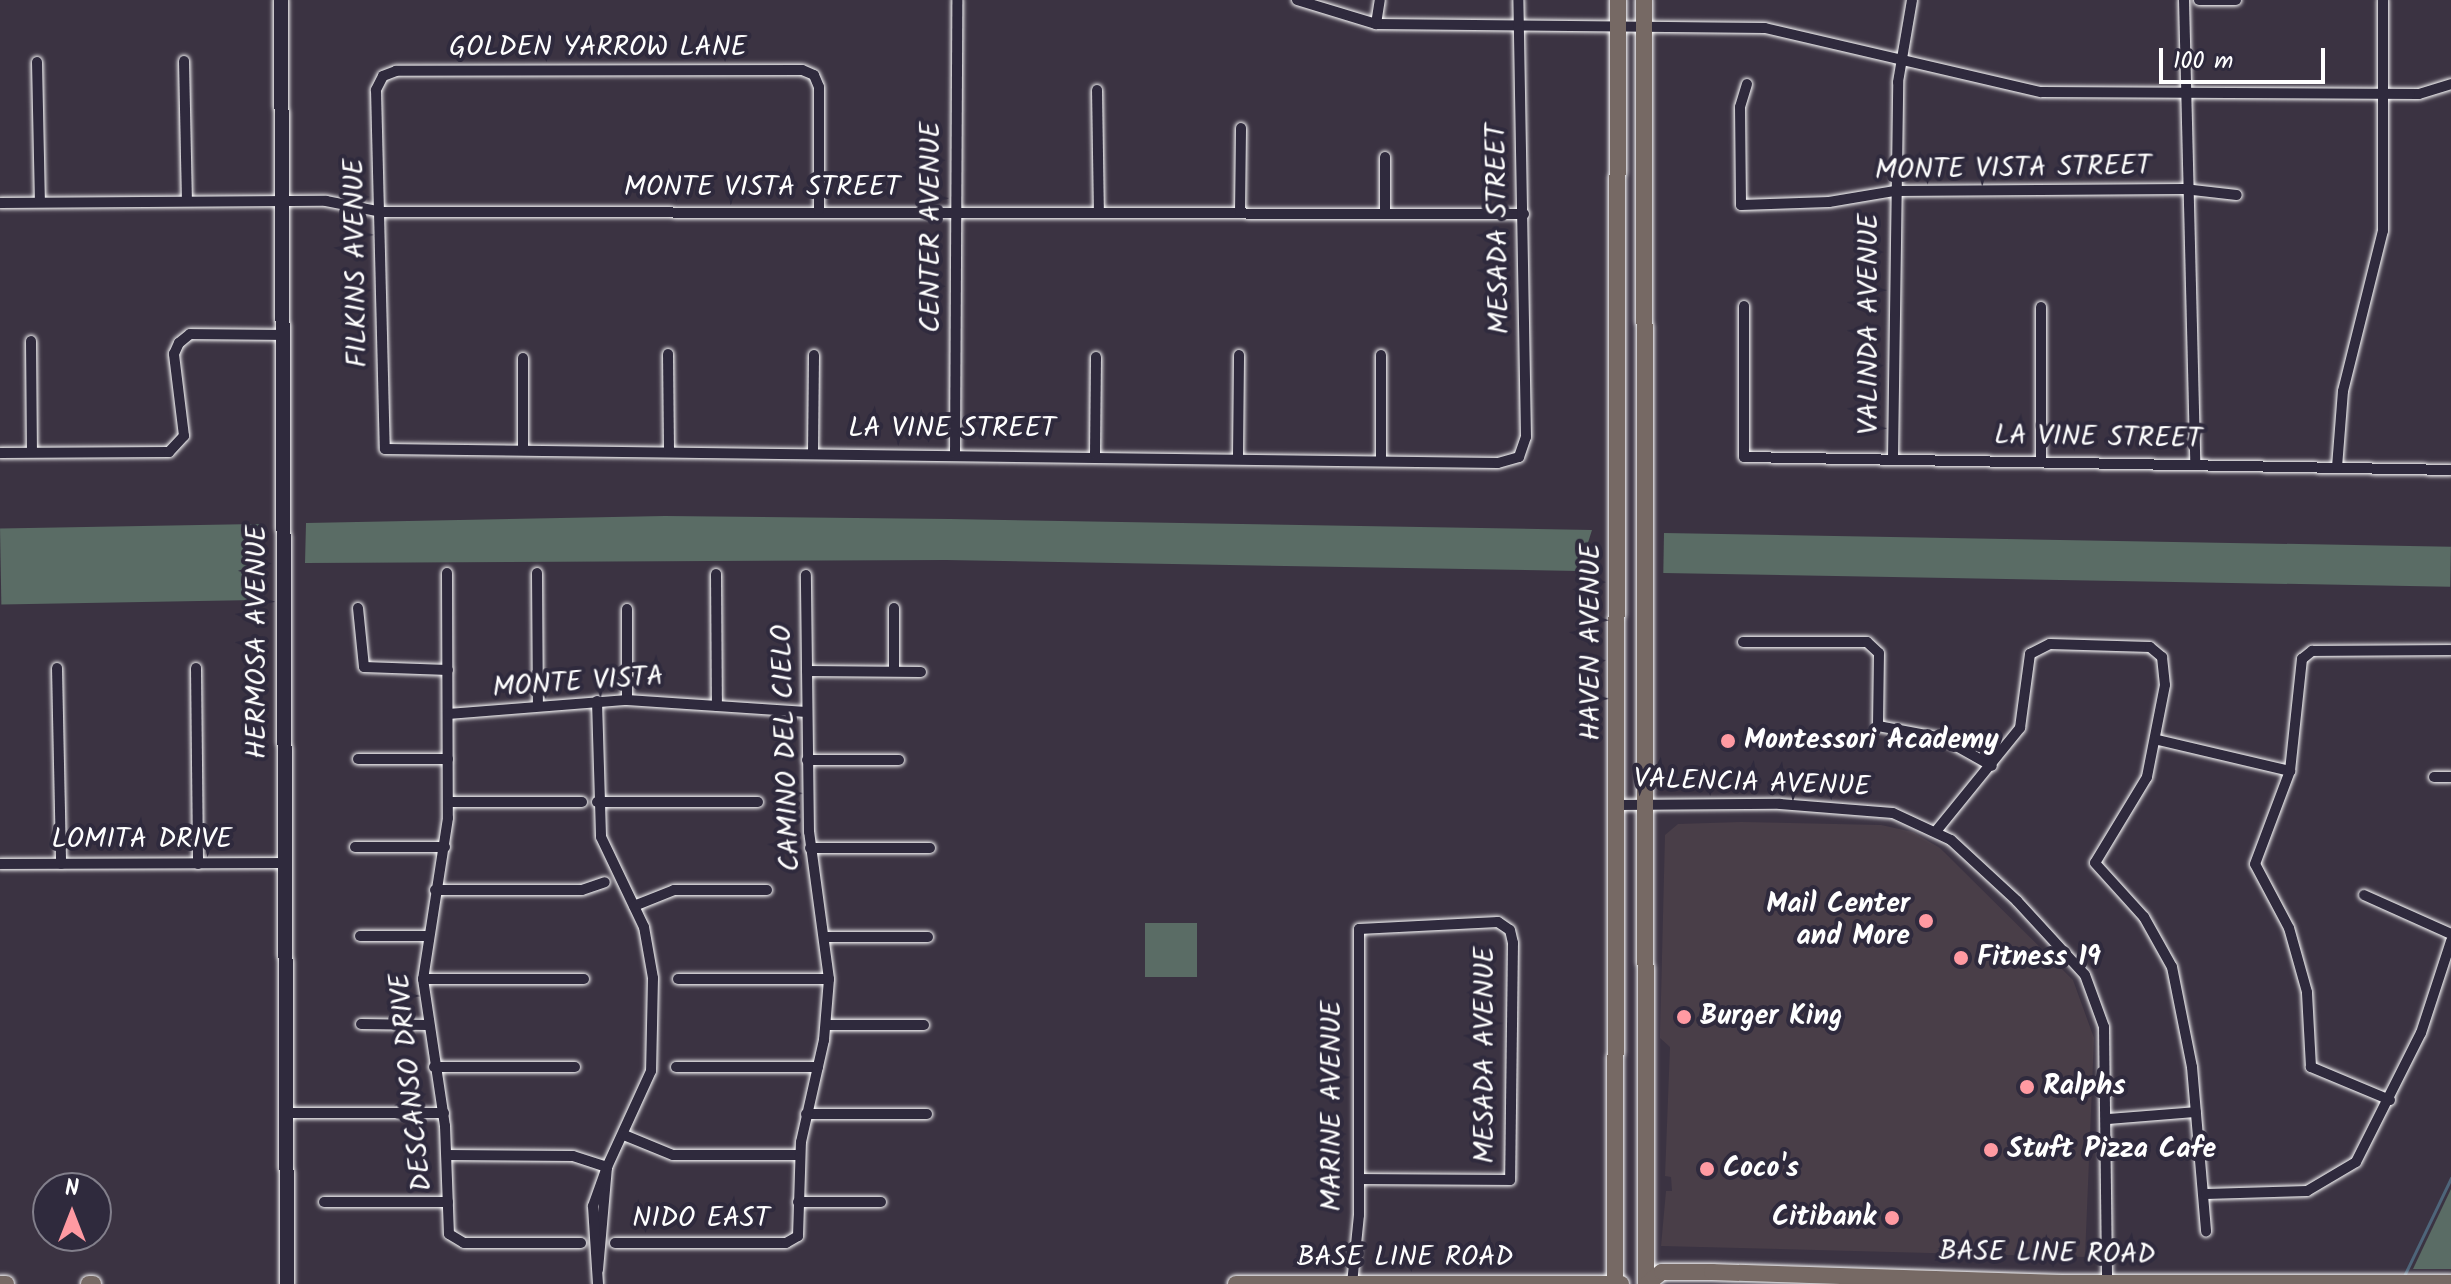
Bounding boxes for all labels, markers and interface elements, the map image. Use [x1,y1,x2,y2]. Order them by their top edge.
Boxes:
street label: GOLDEN YARROW LANE [449,31,747,65]
scale bar [2163,32,2329,82]
text: 100 m [2173,42,2233,81]
street label: CENTER AVENUE [915,121,949,333]
street label: MESADA STREET [1480,123,1518,335]
street label: MONTE VISTA STREET [1875,150,2151,188]
street label: FILKINS AVENUE [338,158,376,368]
street label: MONTE VISTA STREET [624,171,900,205]
street label: VALINDA AVENUE [1853,213,1887,435]
street label: LA VINE STREET [848,412,1056,446]
street label: LA VINE STREET [1994,419,2202,457]
street label: HERMOSA AVENUE [241,525,275,759]
street label: HAVEN AVENUE [1575,543,1609,741]
street label: CAMINO DEL CIELO [766,624,808,872]
street label: MONTE VISTA [491,660,665,706]
place label: Montessori Academy [1744,724,1999,758]
marker: Montessori Academy [1719,732,1737,750]
street label: VALENCIA AVENUE [1633,763,1871,805]
street label: LOMITA DRIVE [52,823,232,857]
place label: Mail Center and More [1766,888,1910,954]
marker: Mail Center and More [1917,912,1935,930]
place label: Fitness 19 [1977,941,2101,975]
street label: MESADA AVENUE [1469,946,1503,1164]
marker: Fitness 19 [1952,949,1970,967]
street label: DESCANSO DRIVE [384,971,440,1193]
street label: MARINE AVENUE [1316,1000,1350,1212]
place label: Burger King [1700,1000,1842,1034]
marker: Burger King [1675,1008,1693,1026]
place label: Ralphs [2043,1070,2125,1104]
marker: Ralphs [2018,1078,2036,1096]
place label: Stuft Pizza Cafe [2007,1133,2216,1167]
marker: Stuft Pizza Cafe [1982,1141,2000,1159]
place label: Coco's [1723,1152,1799,1186]
marker: Coco's [1698,1160,1716,1178]
north arrow [32,1172,112,1252]
text: N [65,1172,79,1207]
place label: Citibank [1772,1201,1876,1235]
street label: NIDO EAST [632,1202,770,1236]
marker: Citibank [1883,1209,1901,1227]
street label: BASE LINE ROAD [1938,1235,2156,1273]
street label: BASE LINE ROAD [1297,1241,1513,1275]

